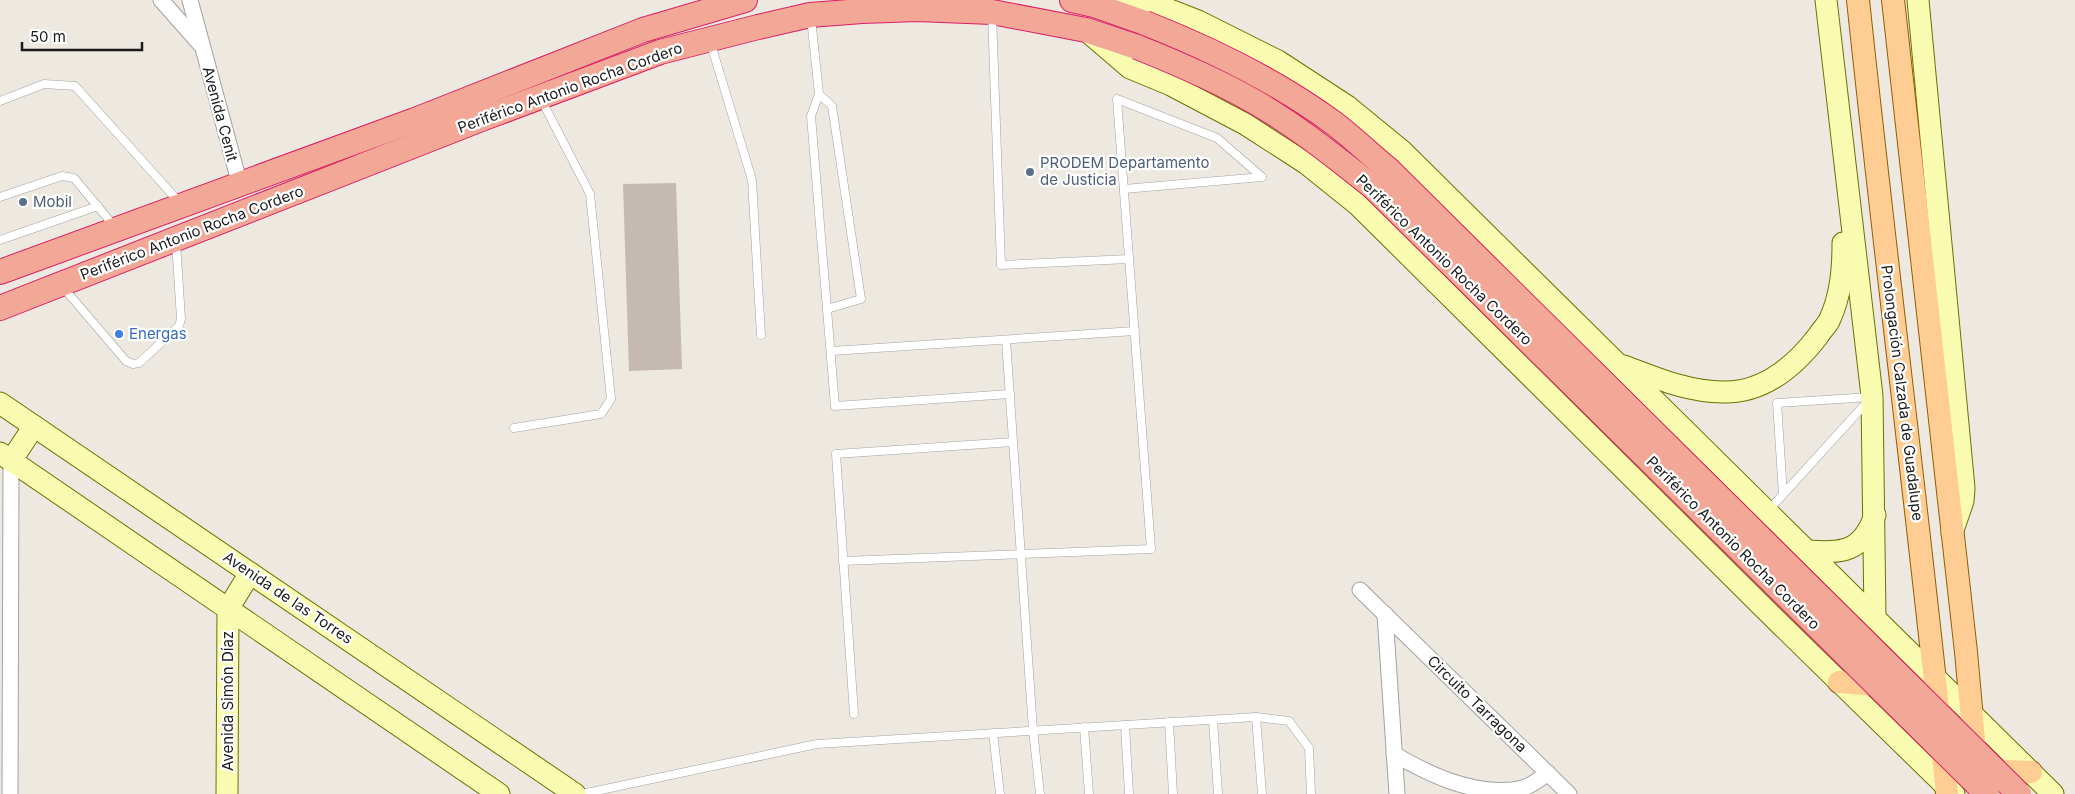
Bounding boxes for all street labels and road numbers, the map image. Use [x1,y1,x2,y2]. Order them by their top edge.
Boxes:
street label: Periférico Antonio Rocha Cordero [455,38,685,137]
street label: Avenida Cenit [199,64,242,164]
street label: Periférico Antonio Rocha Cordero [1352,170,1536,349]
street label: Periférico Antonio Rocha Cordero [77,181,306,284]
street label: Prolongación Calzada de Guadalupe [1877,264,1928,522]
street label: Periférico Antonio Rocha Cordero [1643,452,1824,633]
street label: Avenida de las Torres [220,547,357,648]
street label: Avenida Simón Díaz [218,631,237,771]
street label: Circuito Tarragona [1423,651,1531,756]

